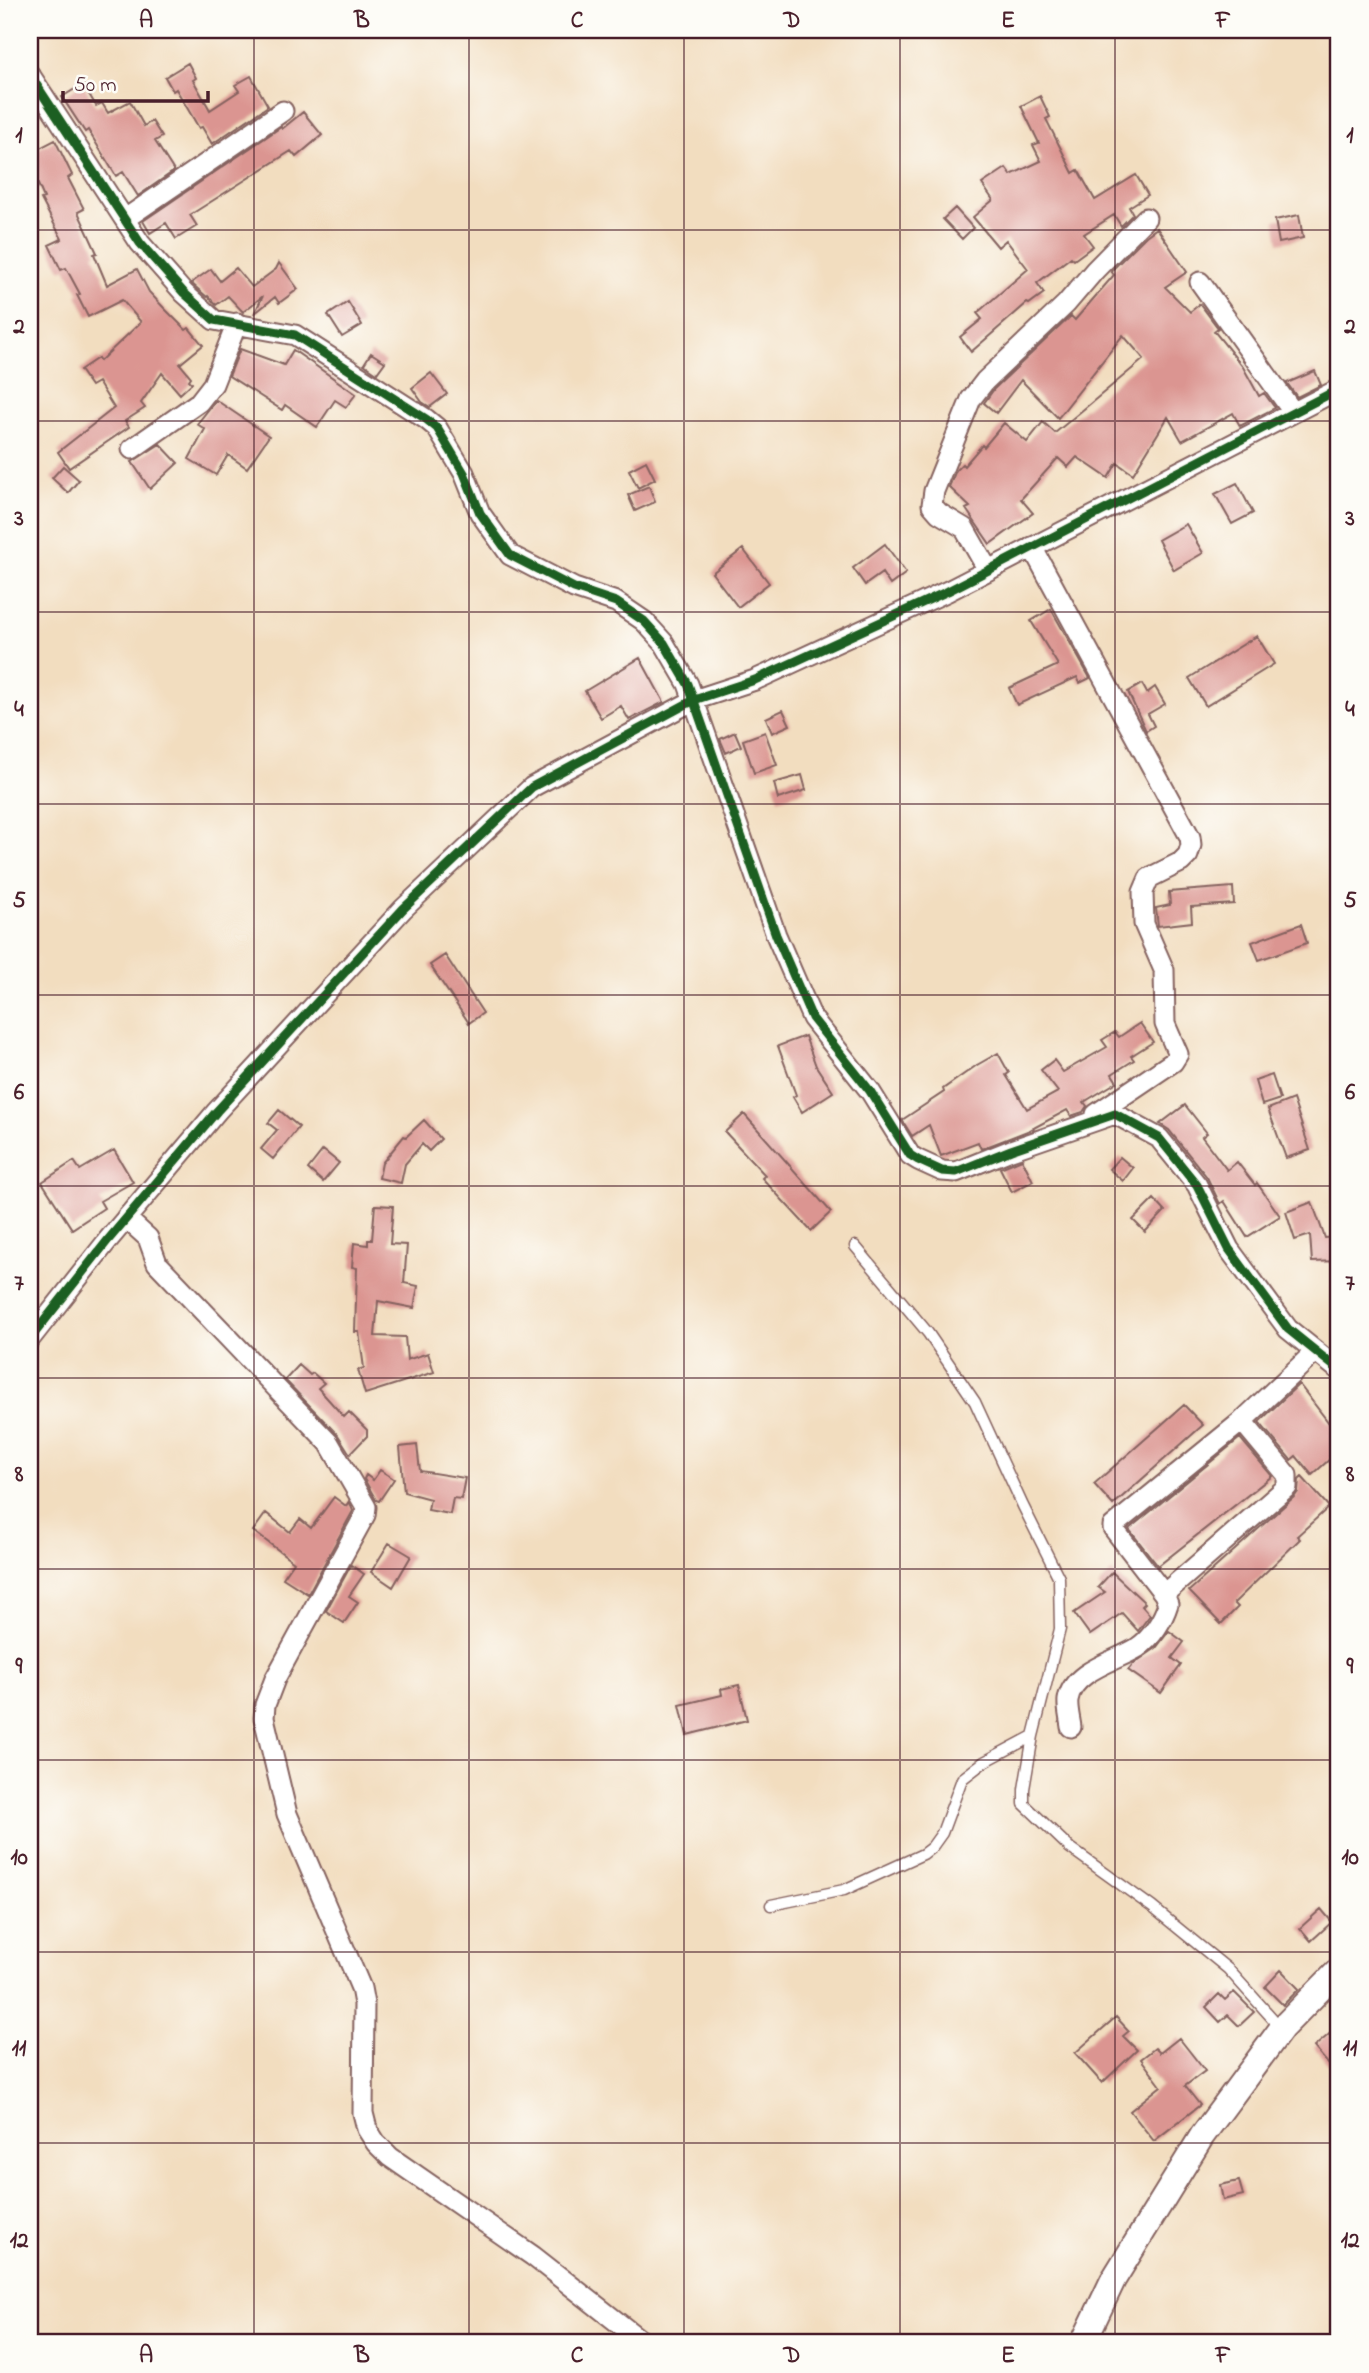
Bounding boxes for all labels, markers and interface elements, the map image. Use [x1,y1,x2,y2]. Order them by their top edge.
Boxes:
text: A [139,5,153,38]
text: B [353,5,370,38]
text: C [571,5,584,38]
text: D [783,5,800,38]
text: E [1001,5,1015,38]
text: F [1215,5,1231,38]
scale bar [63,60,208,104]
text: 50 m [74,71,117,101]
text: 1 [15,120,23,153]
text: 1 [1346,120,1354,153]
text: 2 [12,311,25,344]
text: 2 [1343,311,1356,344]
text: 3 [13,503,24,536]
text: 3 [1344,503,1355,536]
text: 4 [14,694,24,727]
text: 4 [1345,694,1355,727]
text: 5 [12,885,26,918]
text: 5 [1343,885,1357,918]
text: 6 [14,1077,25,1110]
text: 6 [1345,1077,1356,1110]
text: 7 [14,1268,24,1301]
text: 7 [1345,1268,1355,1301]
text: 8 [14,1459,24,1492]
text: 8 [1345,1459,1355,1492]
text: 9 [15,1651,24,1684]
text: 9 [1346,1651,1355,1684]
text: 10 [10,1842,28,1875]
text: 10 [1341,1842,1359,1875]
text: 11 [12,2033,27,2066]
text: 11 [1343,2033,1358,2066]
text: 12 [10,2225,29,2258]
text: 12 [1341,2225,1360,2258]
text: A [139,2340,153,2373]
text: B [353,2340,370,2373]
text: C [571,2340,584,2373]
text: D [783,2340,800,2373]
text: E [1001,2340,1015,2373]
text: F [1215,2340,1231,2373]

